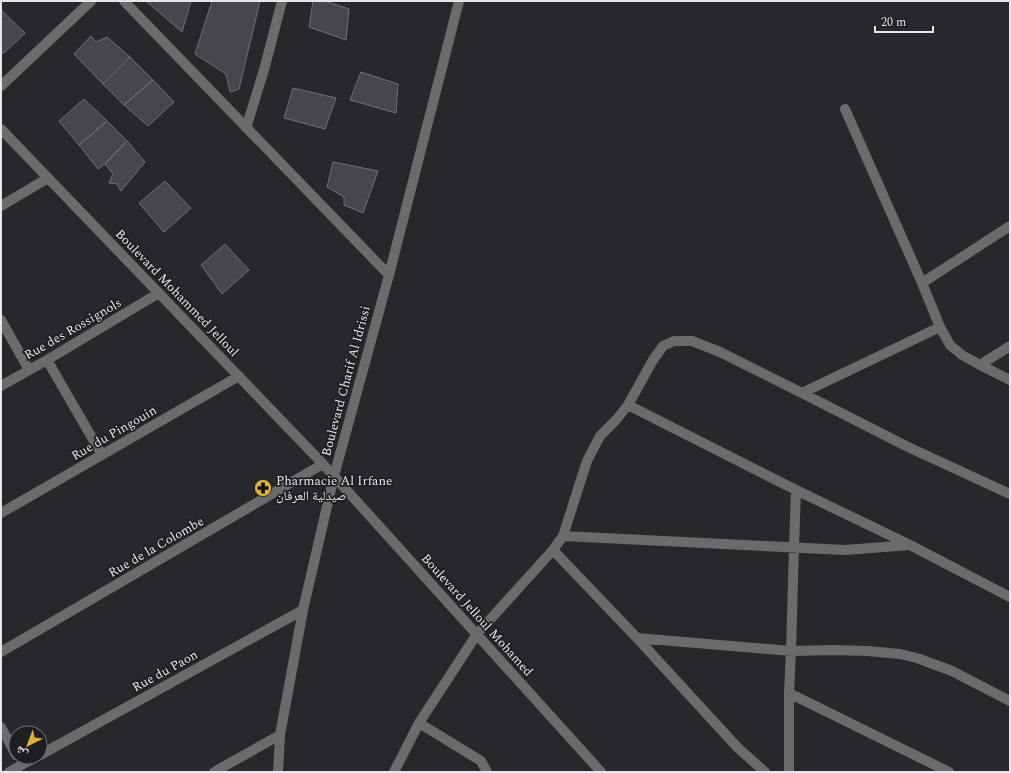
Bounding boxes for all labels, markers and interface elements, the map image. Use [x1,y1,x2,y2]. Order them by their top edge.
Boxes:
scale bar [875,8,933,34]
text: 20 m [881,13,906,32]
street label: Boulevard Mohammed Jelloul [110,225,244,361]
street label: Rue des Rossignols [21,293,125,365]
street label: Boulevard Charif Al Idrissi [316,304,376,458]
street label: Rue du Pingouin [67,400,161,466]
place label: Pharmacie Al Irfane صيدلية العرفان [276,471,392,506]
pharmacy icon: Pharmacie Al Irfane صيدلية العرفان [253,478,273,498]
street label: Rue de la Colombe [104,511,208,583]
street label: Boulevard Jelloul Mohamed [416,549,538,681]
street label: Rue du Paon [129,645,202,697]
north arrow [8,725,48,765]
text: ش [11,742,32,762]

